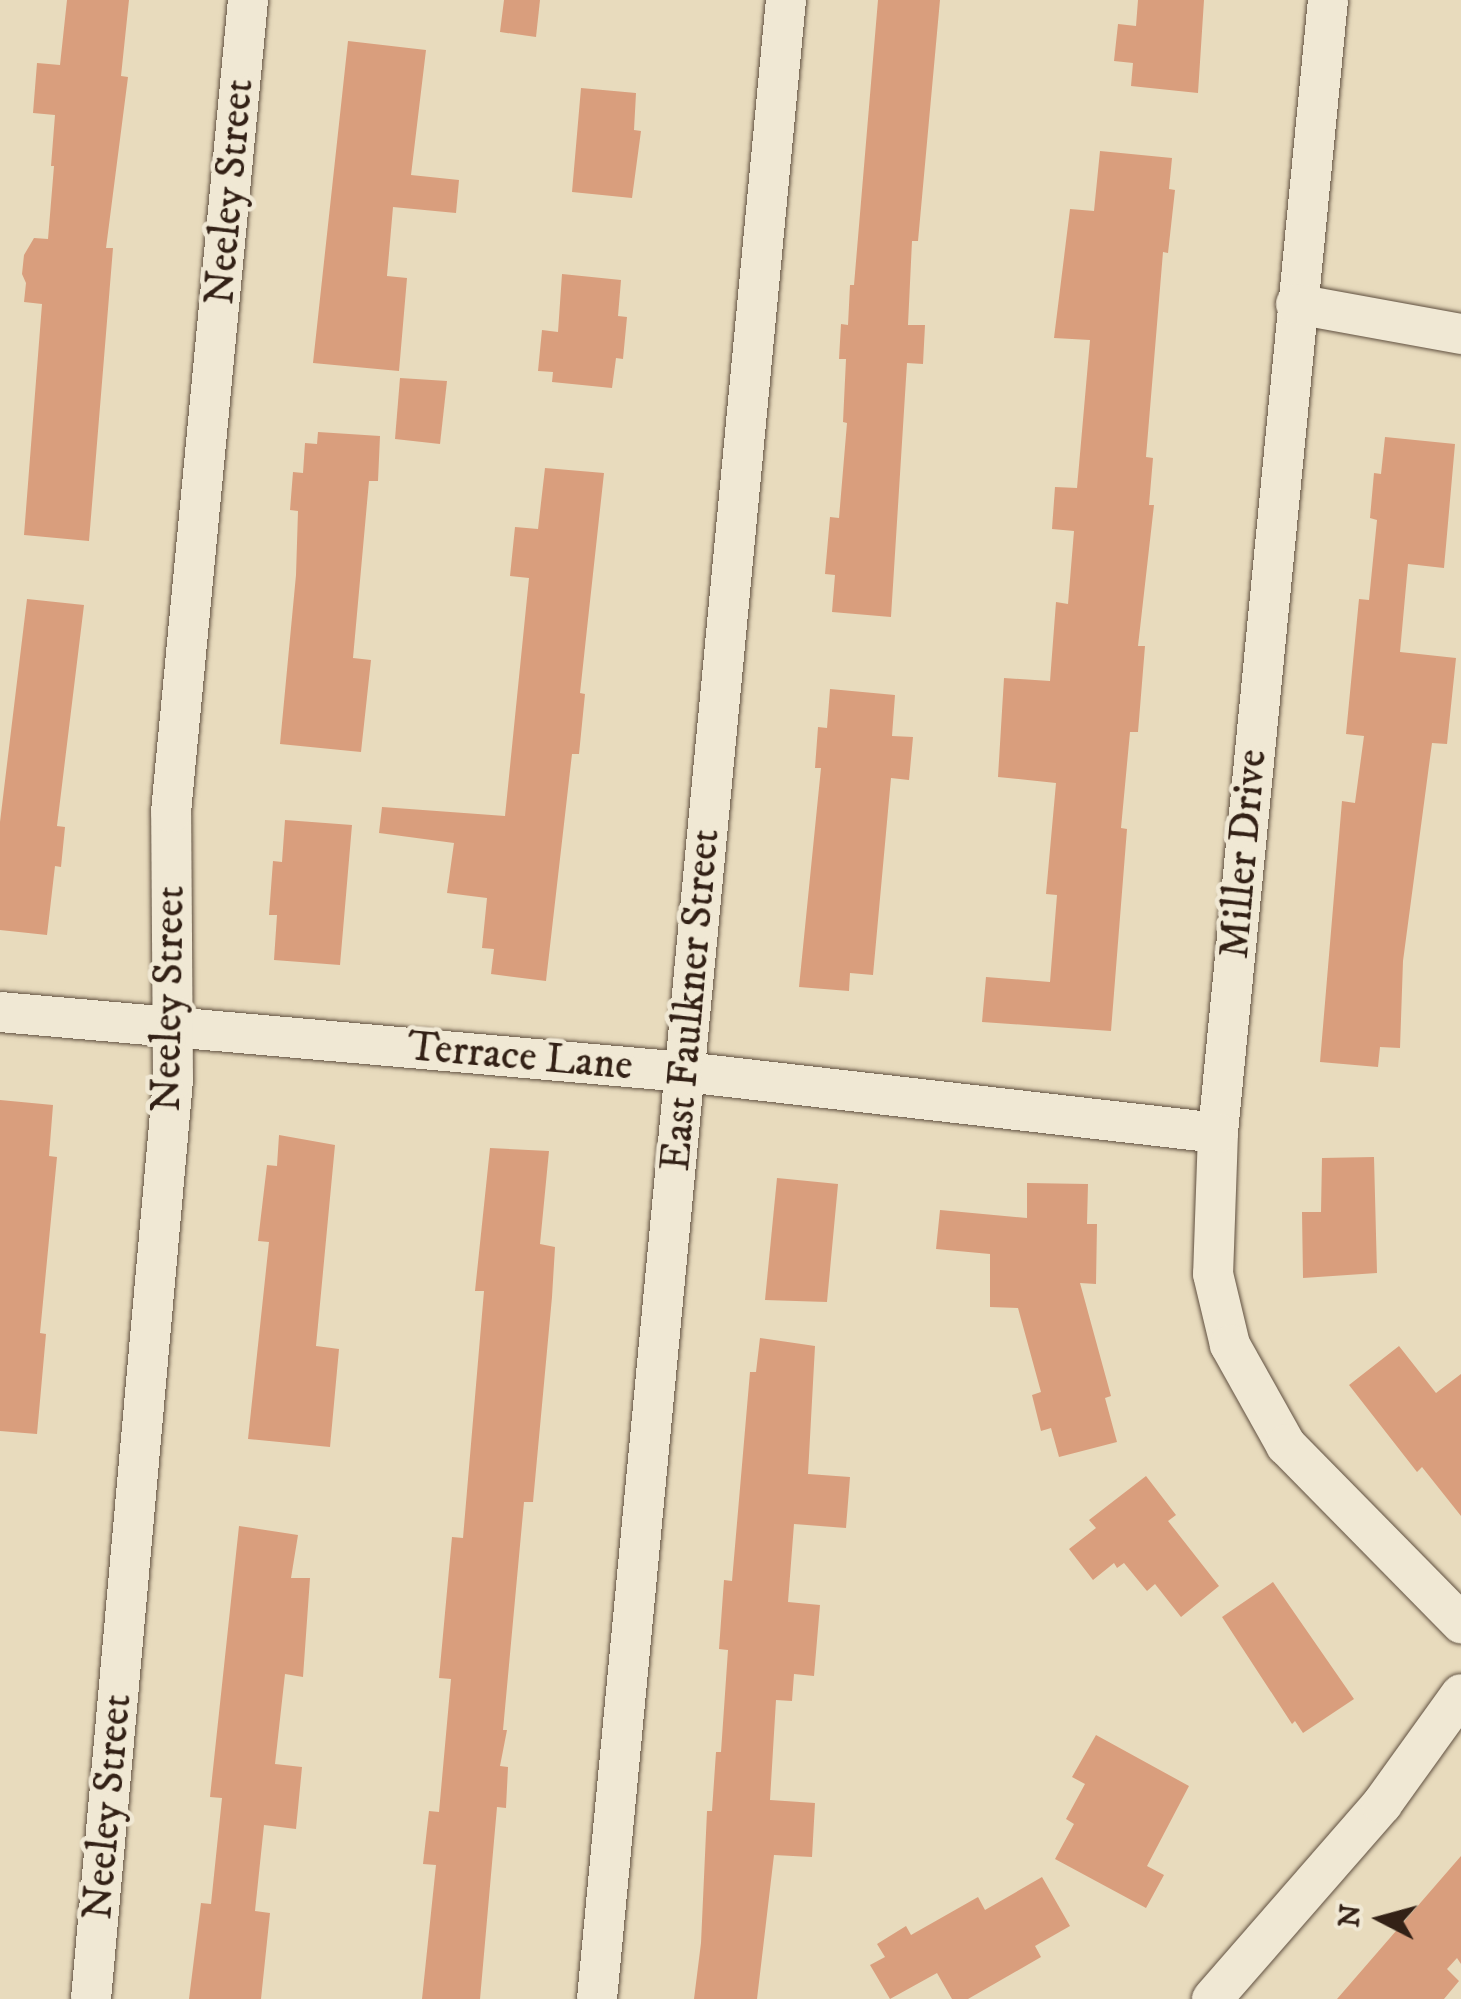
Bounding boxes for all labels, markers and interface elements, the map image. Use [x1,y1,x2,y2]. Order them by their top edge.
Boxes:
street label: Neeley Street [195,77,265,307]
street label: Miller Drive [1210,747,1278,961]
street label: East Faulkner Street [651,827,731,1173]
street label: Neeley Street [142,885,196,1113]
street label: Terrace Lane [405,1022,635,1092]
street label: Neeley Street [73,1692,143,1922]
north arrow [1331,1869,1431,1969]
text: N [1332,1903,1369,1929]

